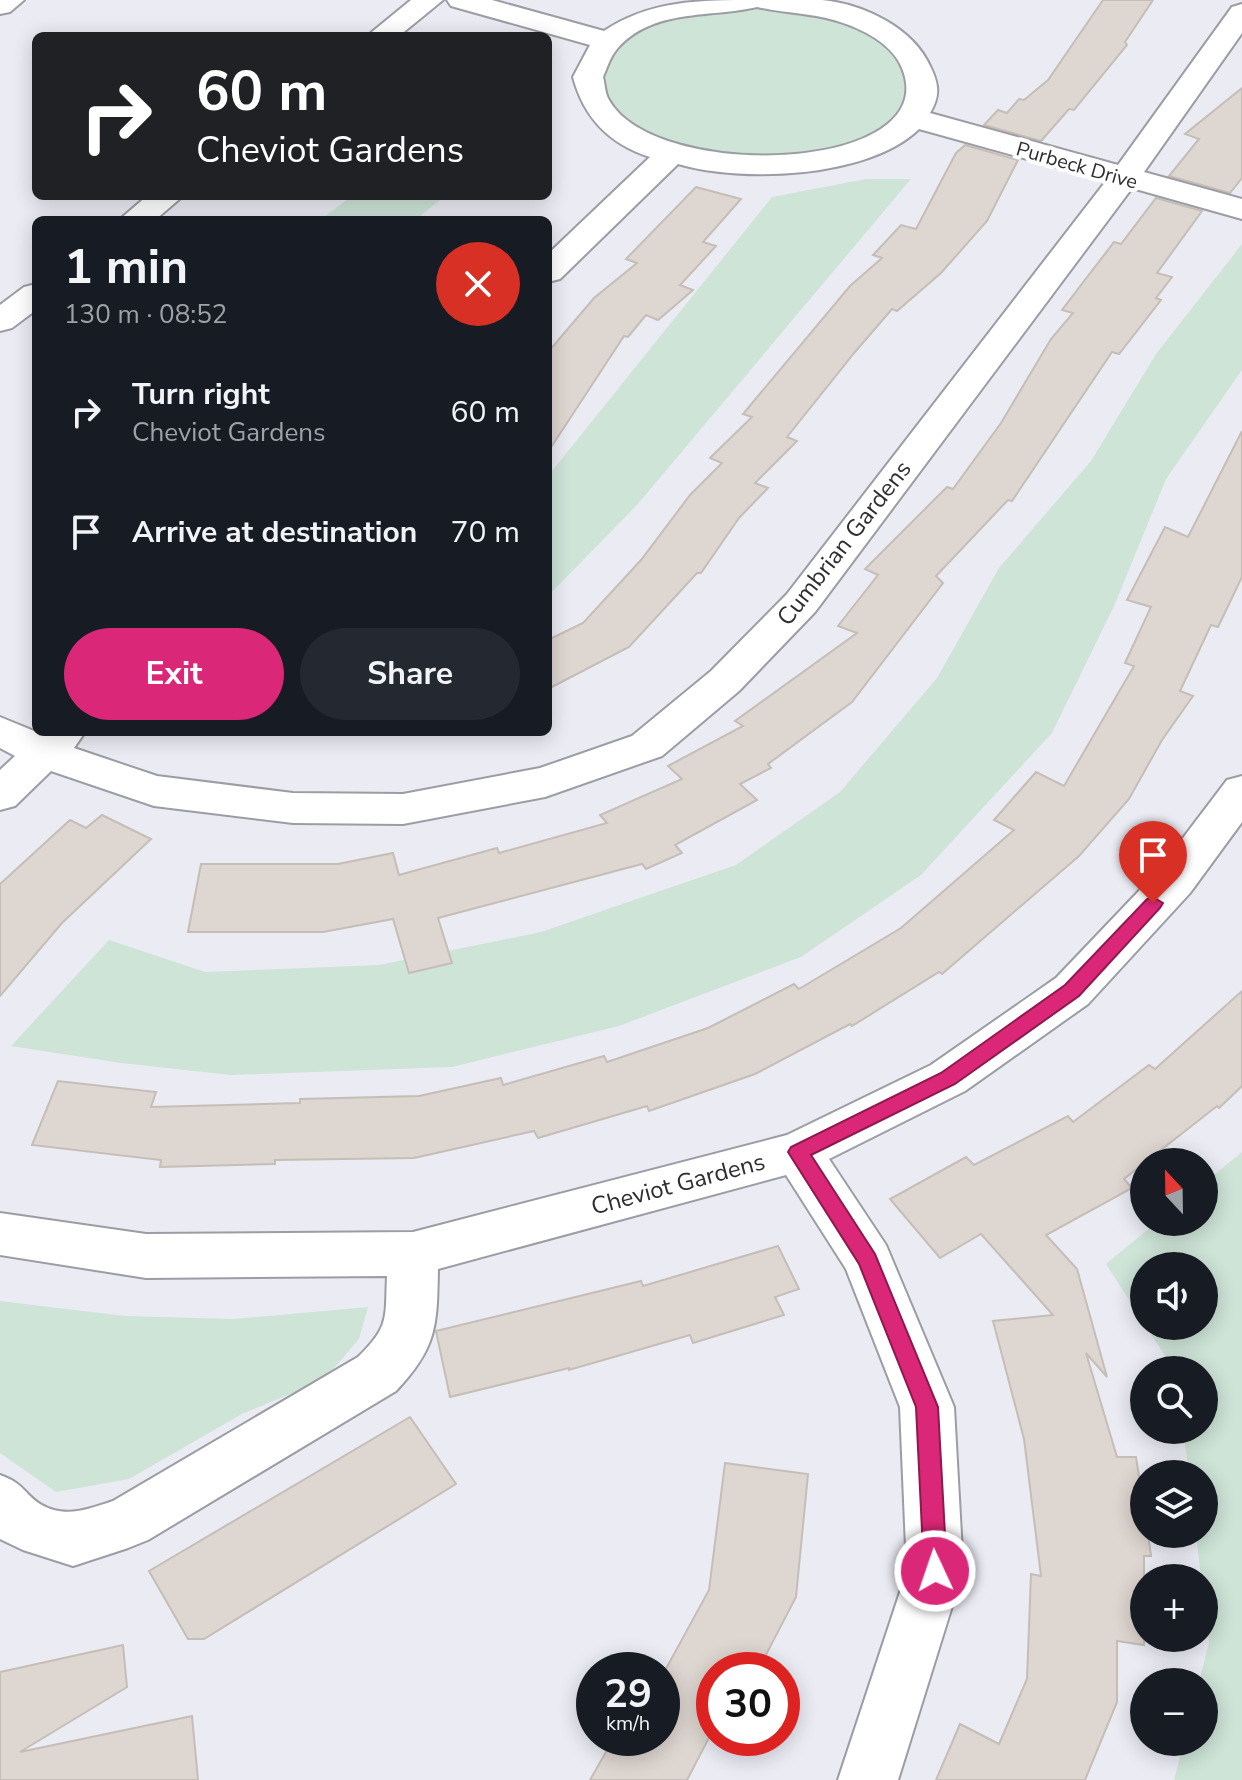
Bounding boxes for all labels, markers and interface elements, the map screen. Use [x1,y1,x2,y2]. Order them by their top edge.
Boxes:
text: 60 m [196,53,327,130]
icon: right [64,64,168,168]
text: Cheviot Gardens [196,126,464,175]
street label: Purbeck Drive [1013,135,1141,196]
text: 1 min [64,234,188,300]
button: close [436,242,520,326]
text: 130 m · 08:52 [64,297,227,332]
text: Turn right [132,374,270,415]
icon: right [64,390,108,434]
text: 60 m [451,392,520,433]
text: Cheviot Gardens [132,415,326,450]
street label: Cumbrian Gardens [769,454,919,632]
icon: arrive [64,510,108,554]
text: Arrive at destination [132,512,417,553]
text: 70 m [451,512,520,553]
button: Exit [64,628,284,720]
button: Share [300,628,520,720]
pin [1119,821,1187,903]
icon: arrive [1131,833,1175,877]
street label: Cheviot Gardens [588,1145,768,1223]
north arrow [1130,1148,1218,1236]
map controls [1130,1148,1218,1756]
button: sound [1130,1252,1218,1340]
button: search [1130,1356,1218,1444]
button: layers [1130,1460,1218,1548]
position arrow [893,1529,977,1613]
button: + [1130,1564,1218,1652]
speed limit sign: 30 [696,1652,800,1756]
text: 29 [604,1667,652,1721]
button: − [1130,1668,1218,1756]
text: km/h [606,1710,650,1737]

